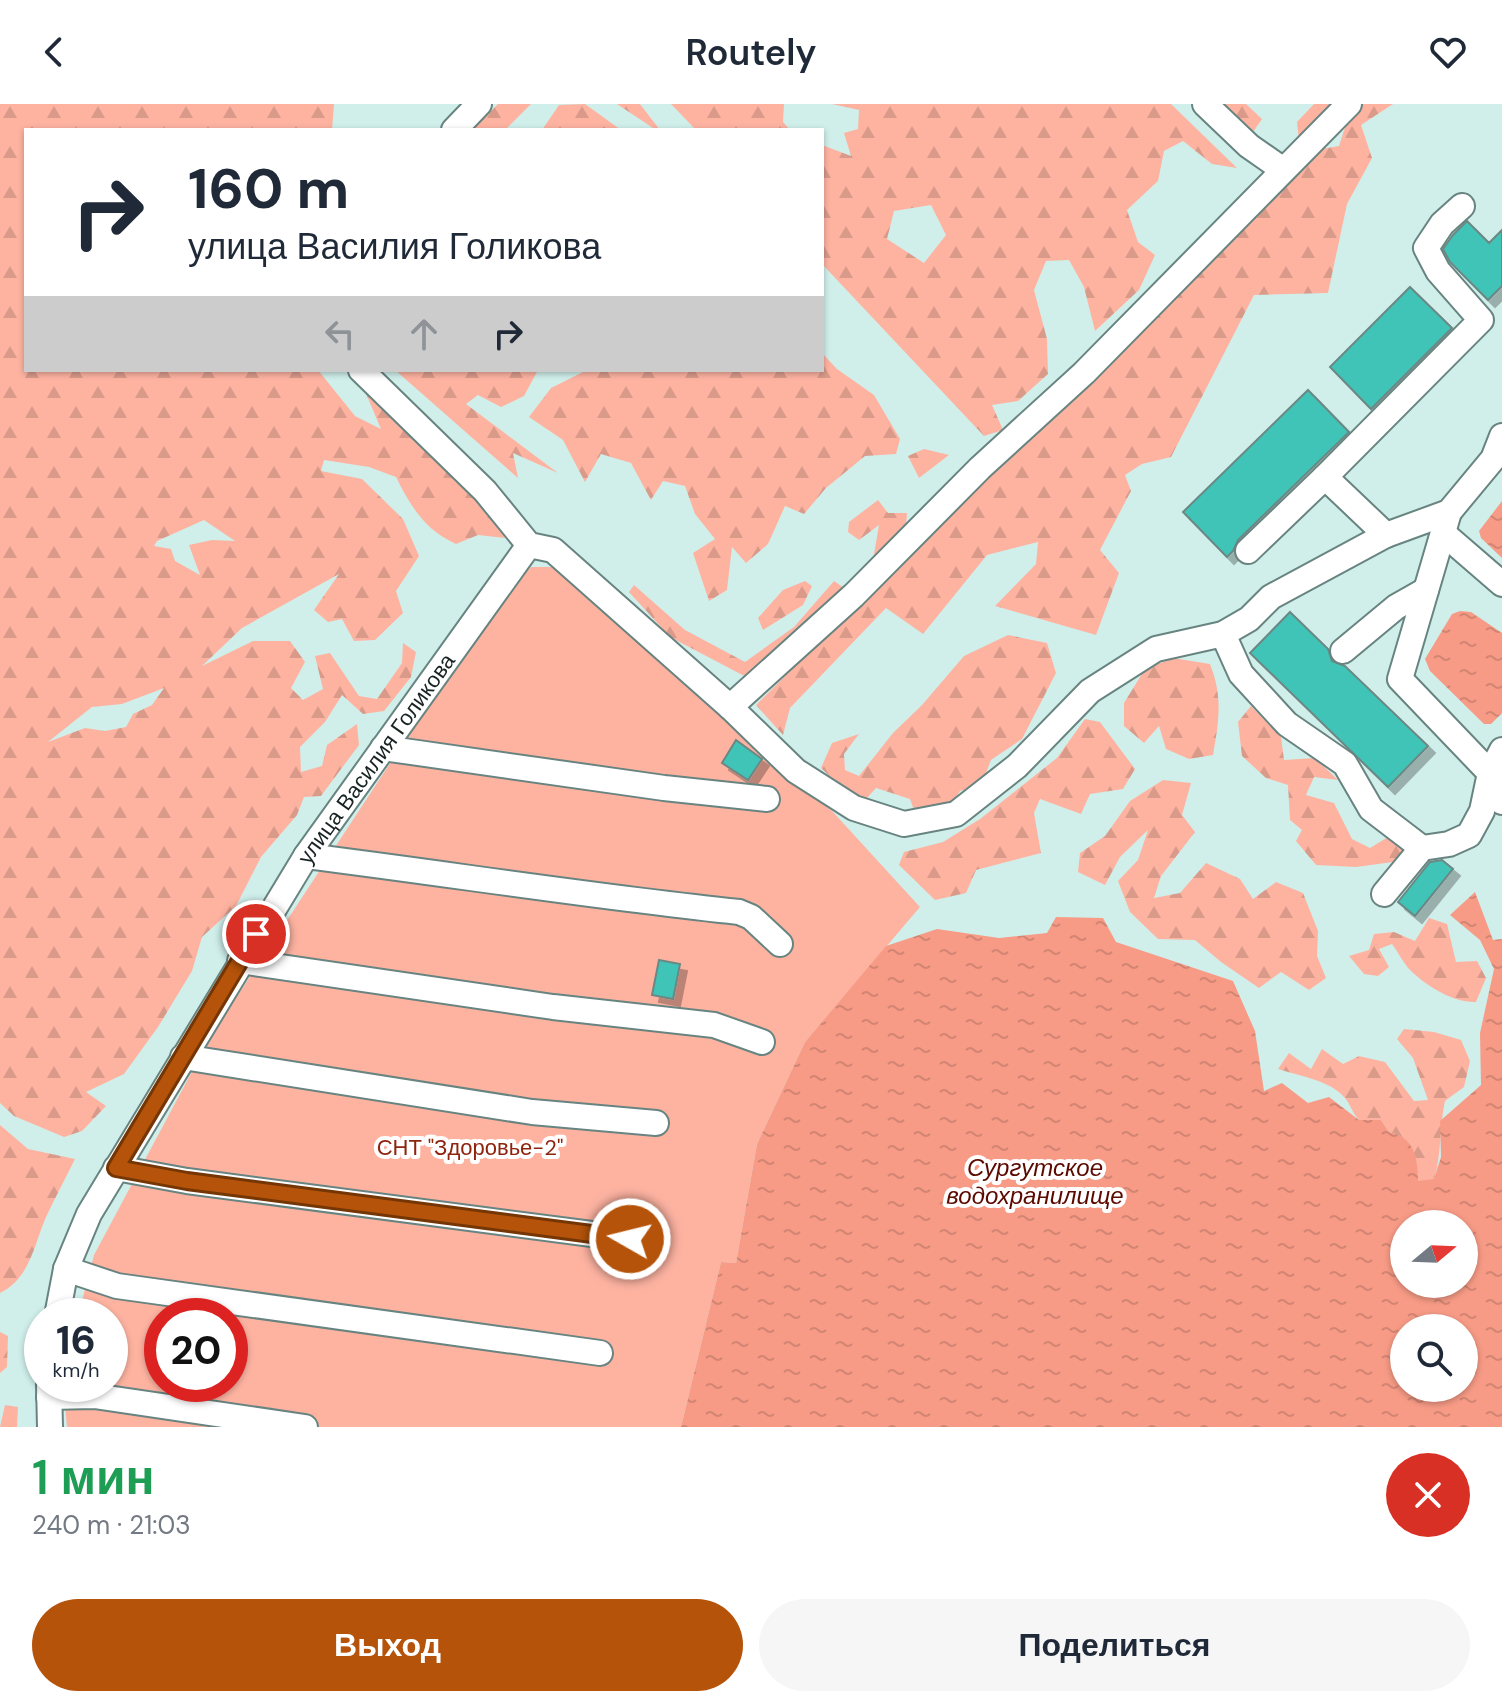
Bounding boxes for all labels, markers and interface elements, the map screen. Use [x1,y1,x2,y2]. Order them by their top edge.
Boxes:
text: Routely [685,29,817,76]
icon: back [32,30,76,74]
icon: heart [1426,30,1470,74]
text: 160 m [188,152,349,225]
icon: right [56,160,160,264]
text: улица Василия Голикова [188,223,601,270]
icon: left [318,312,362,356]
icon: ahead [402,312,446,356]
icon: right [486,312,530,356]
street label: улица Василия Голикова [290,647,462,869]
pin [222,900,290,968]
icon: arrive [234,912,278,956]
park label: СНТ "Здоровье-2" [377,1133,563,1162]
water label: Сургутское водохранилище [946,1152,1124,1211]
position arrow [588,1197,672,1281]
north arrow [1390,1210,1478,1298]
map controls [1390,1210,1478,1402]
speed limit sign: 20 [144,1298,248,1402]
text: 16 [56,1314,96,1366]
button: search [1390,1314,1478,1402]
text: km/h [52,1357,100,1383]
text: 1 мин [32,1446,154,1509]
button: close [1386,1453,1470,1537]
text: 240 m · 21:03 [32,1508,191,1542]
button: Выход [32,1599,743,1691]
button: Поделиться [759,1599,1470,1691]

